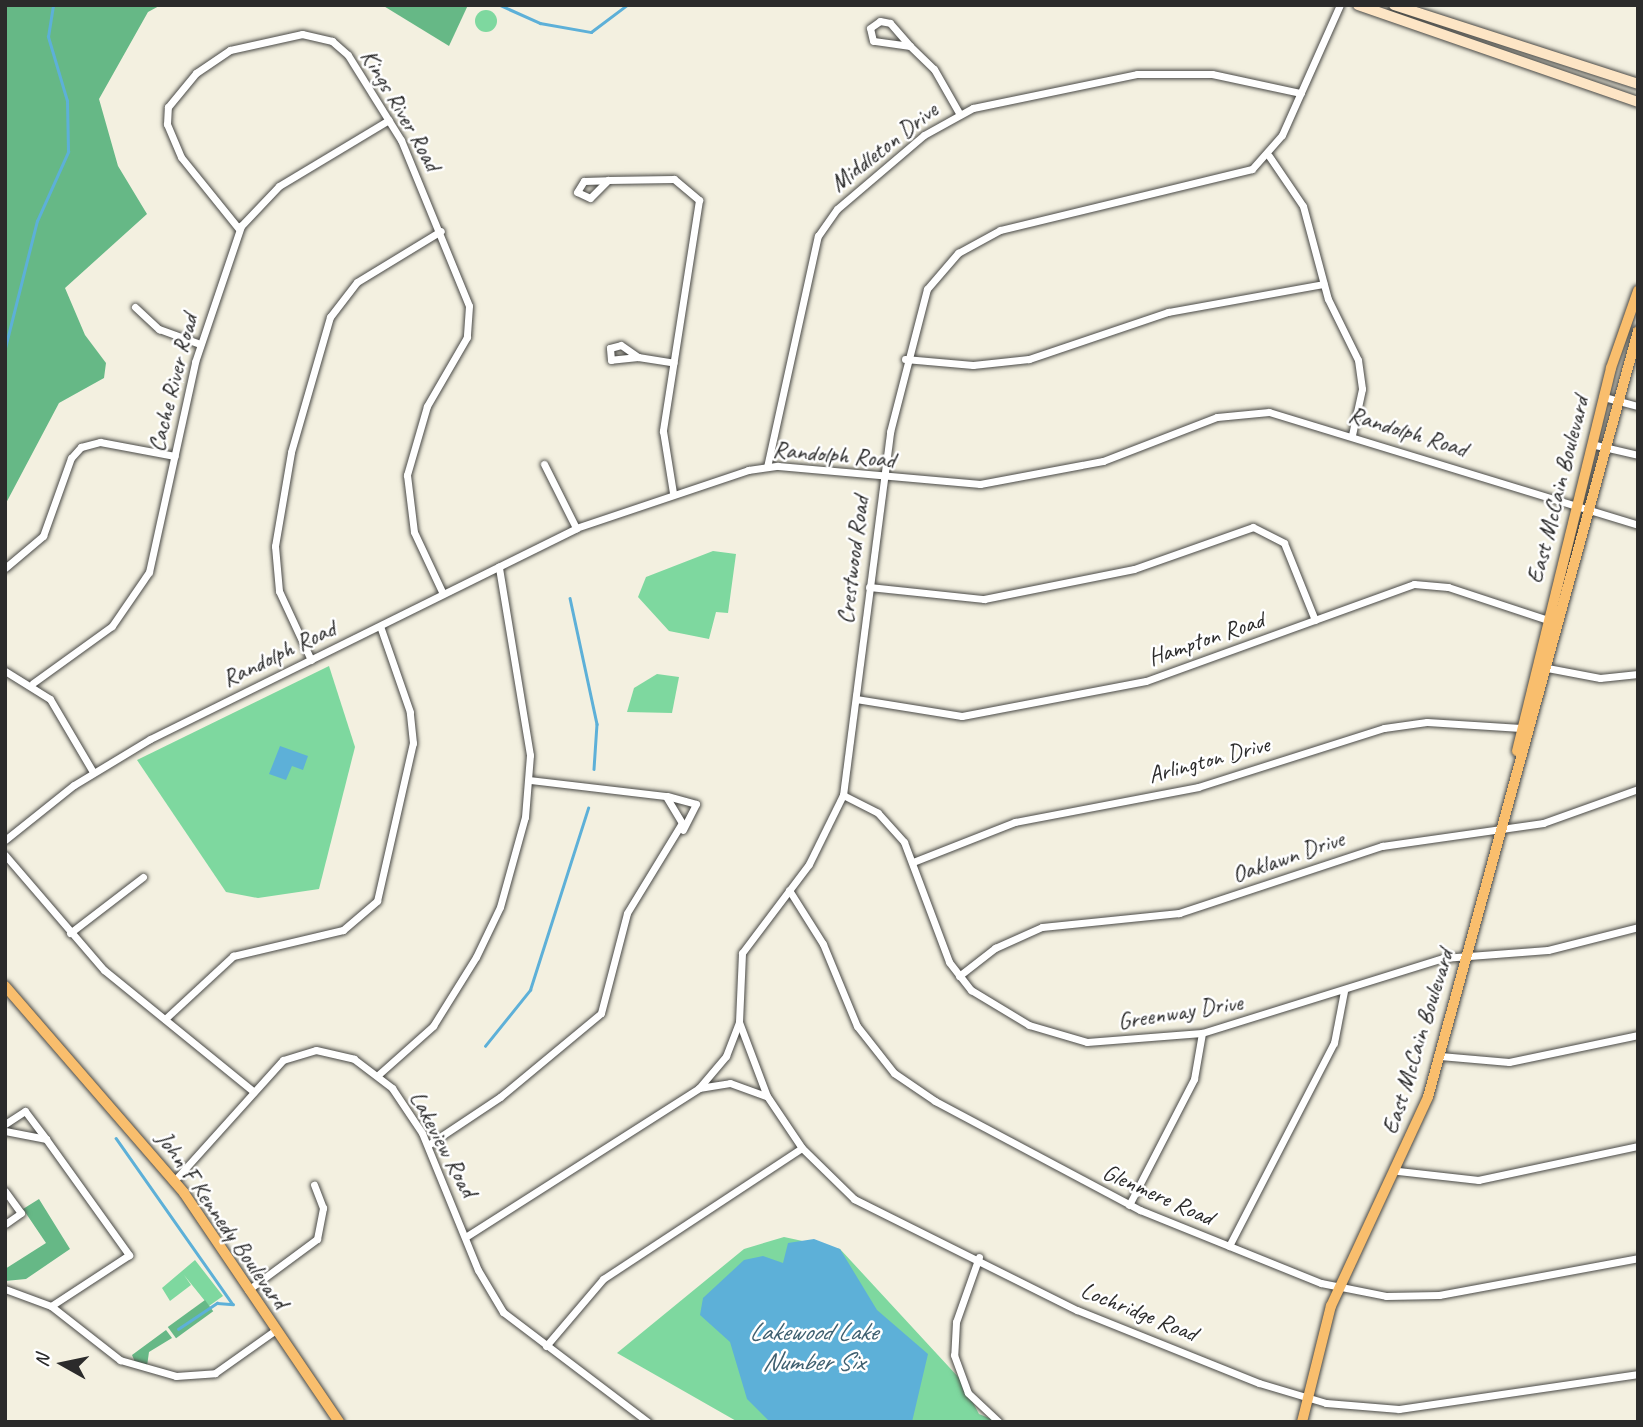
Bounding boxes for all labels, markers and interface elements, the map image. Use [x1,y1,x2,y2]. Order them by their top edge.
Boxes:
street label: Kings River Road [354,43,448,177]
street label: Middleton Drive [824,96,944,198]
street label: Cache River Road [142,310,204,456]
street label: East McCain Boulevard [1521,393,1595,587]
street label: Randolph Road [1346,400,1470,464]
street label: Randolph Road [772,435,896,475]
street label: Crestwood Road [831,494,875,626]
street label: Hampton Road [1145,606,1267,672]
street label: Randolph Road [218,614,340,694]
street label: Arlington Drive [1145,730,1273,790]
street label: Oaklawn Drive [1228,824,1348,890]
street label: East McCain Boulevard [1376,946,1460,1138]
street label: Greenway Drive [1115,988,1245,1036]
street label: Lakeview Road [403,1086,483,1202]
street label: John F Kennedy Boulevard [150,1126,294,1314]
street label: Glenmere Road [1098,1158,1218,1232]
street label: Lochridge Road [1077,1276,1201,1348]
water label: Lakewood Lake Number Six [748,1316,878,1378]
north arrow [28,1329,98,1399]
text: N [29,1353,55,1368]

